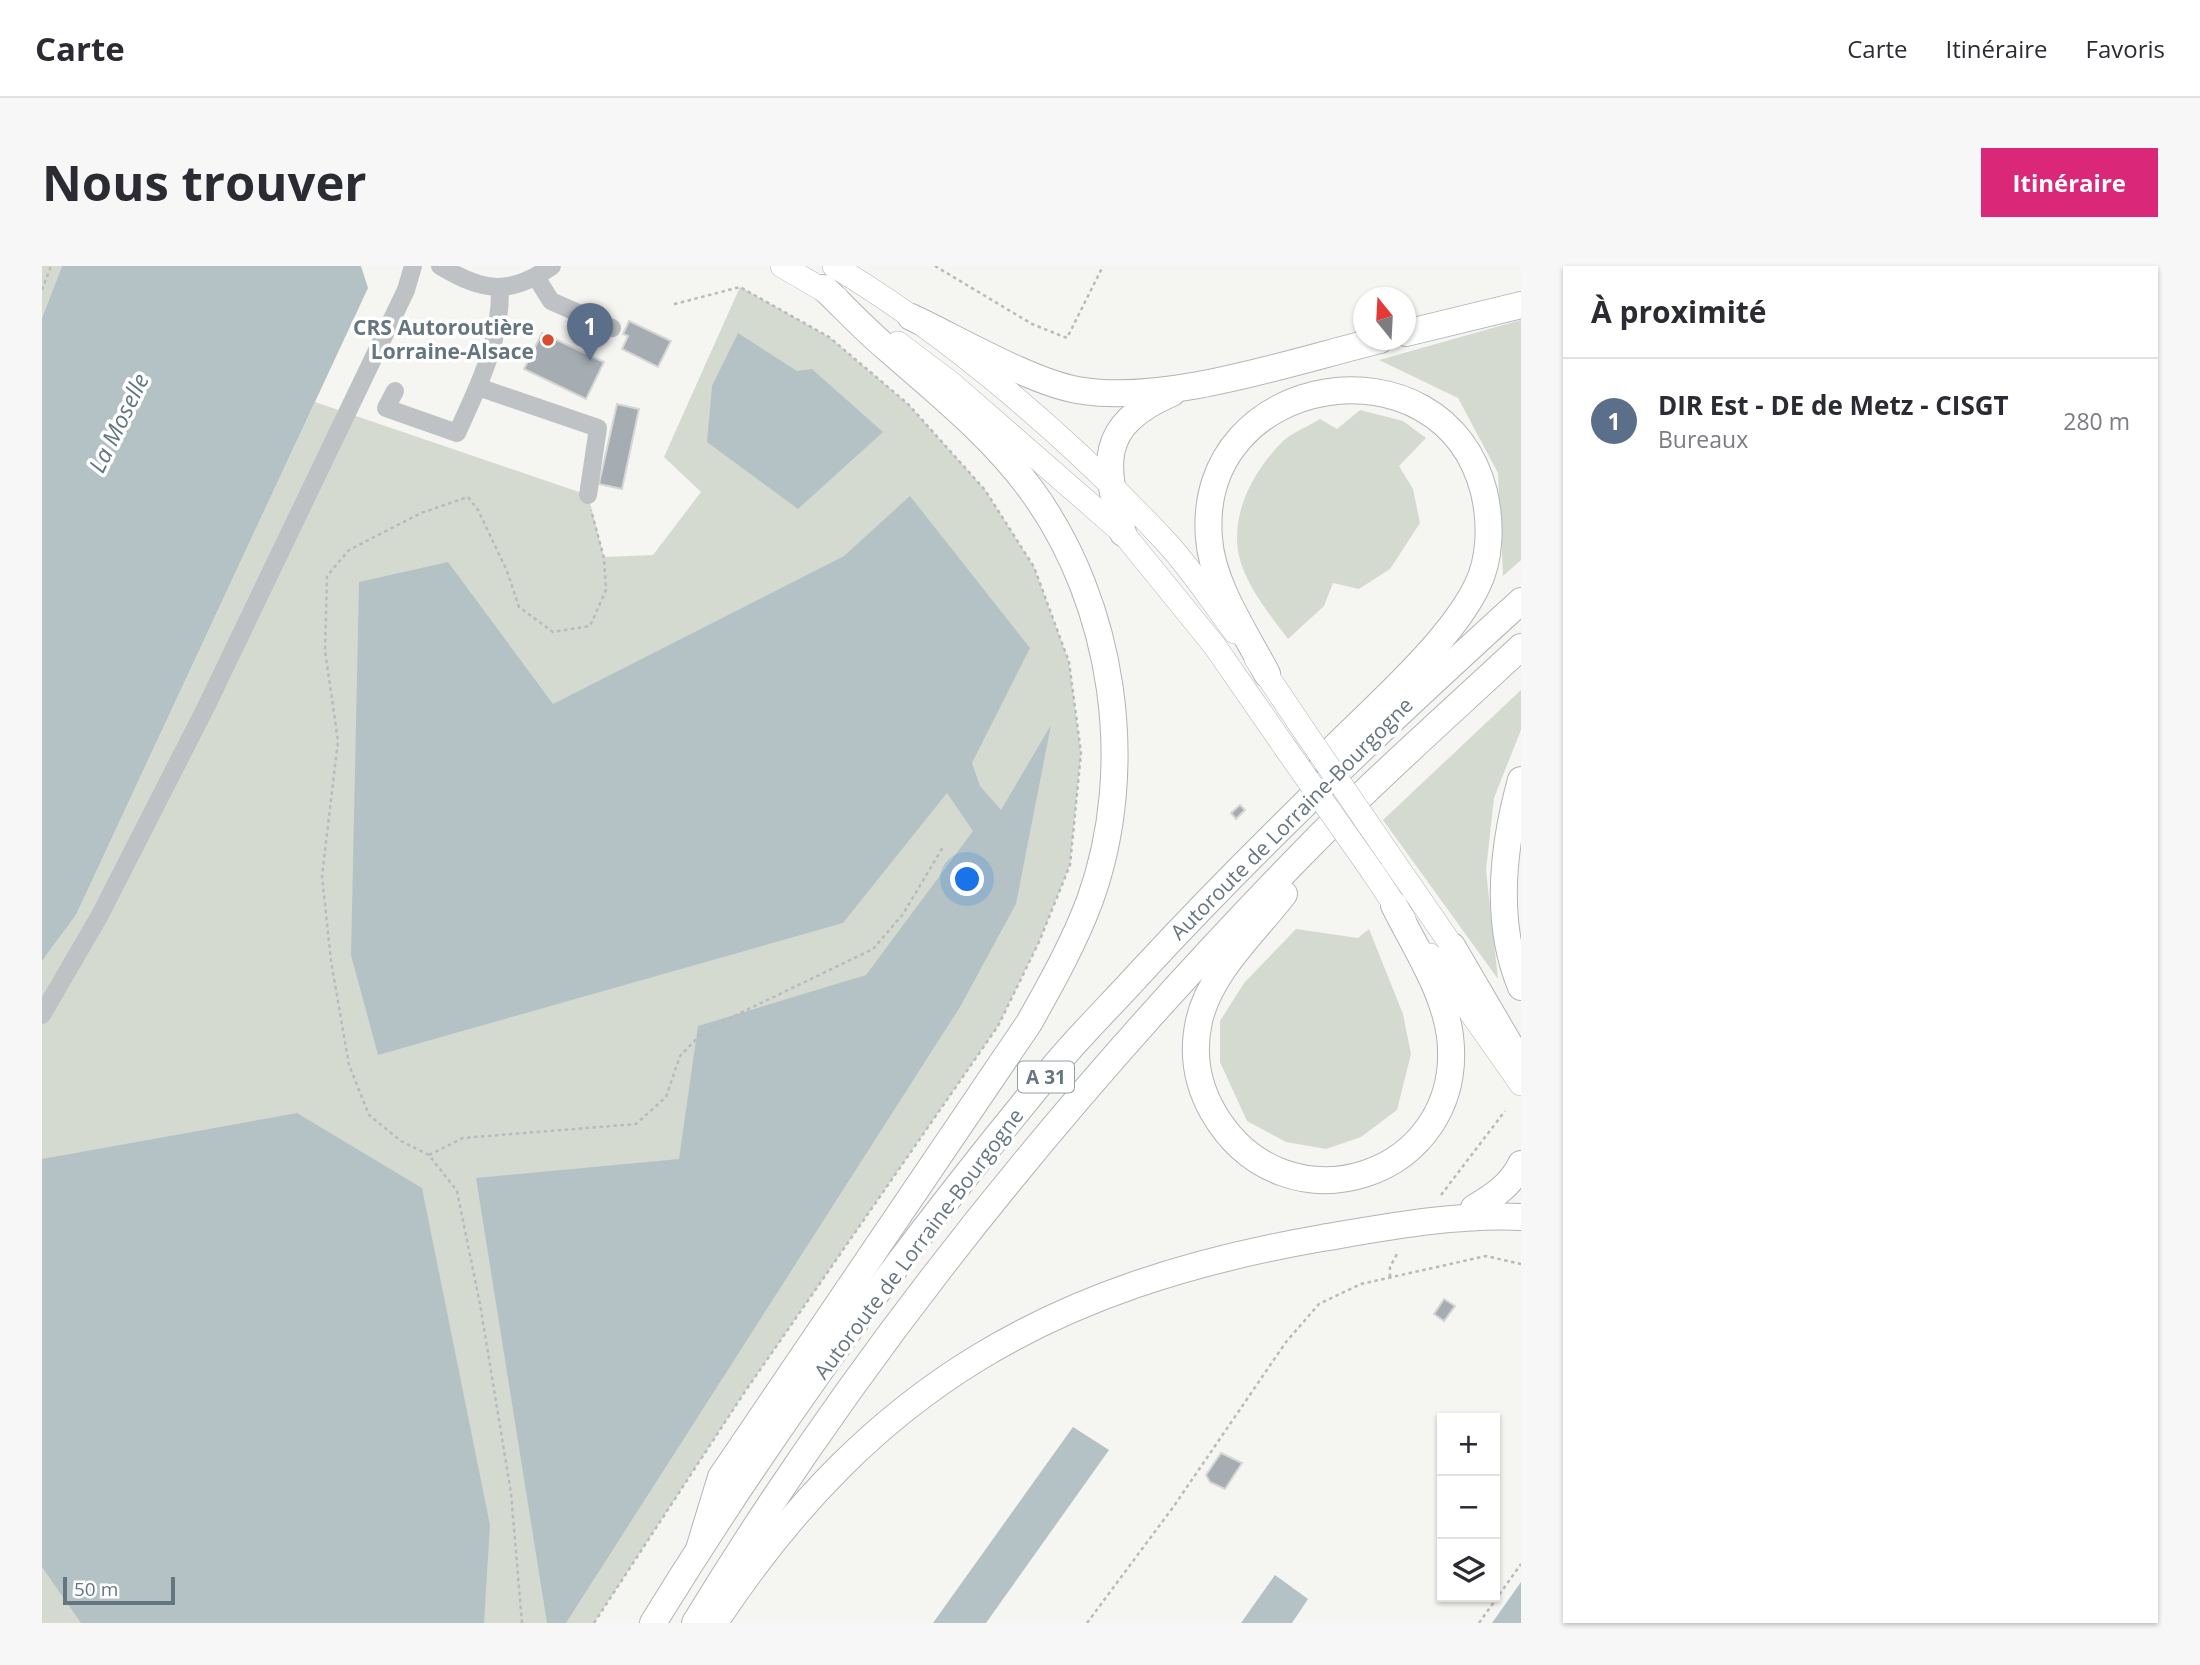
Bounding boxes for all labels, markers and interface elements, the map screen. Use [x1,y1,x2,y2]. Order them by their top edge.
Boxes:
text: Carte [35,26,125,71]
text: Carte [1847,32,1908,65]
text: Itinéraire [1946,32,2048,65]
text: Favoris [2086,32,2165,65]
button: Itinéraire [1981,148,2158,217]
text: Nous trouver [42,149,367,215]
north arrow [1353,287,1416,350]
text: À proximité [1591,291,1767,332]
pin: 1 [567,303,613,361]
place label: CRS Autoroutière Lorraine-Alsace [353,313,534,365]
marker: CRS Autoroutière Lorraine-Alsace [540,332,556,348]
water label: La Moselle [80,368,156,478]
text: DIR Est - DE de Metz - CISGT [1658,387,2009,423]
text: 1 [1607,405,1621,437]
text: 280 m [2063,405,2130,437]
text: Bureaux [1658,423,1748,455]
street label: Autoroute de Lorraine-Bourgogne [1164,691,1419,946]
your location [950,862,984,896]
road number: A 31 [1018,1062,1074,1092]
street label: Autoroute de Lorraine-Bourgogne [807,1102,1029,1384]
map controls [1437,1413,1500,1602]
button: + [1437,1413,1500,1476]
button: − [1437,1476,1500,1539]
button: layers [1437,1539,1500,1602]
scale bar [63,1574,175,1606]
text: 50 m [74,1576,118,1602]

